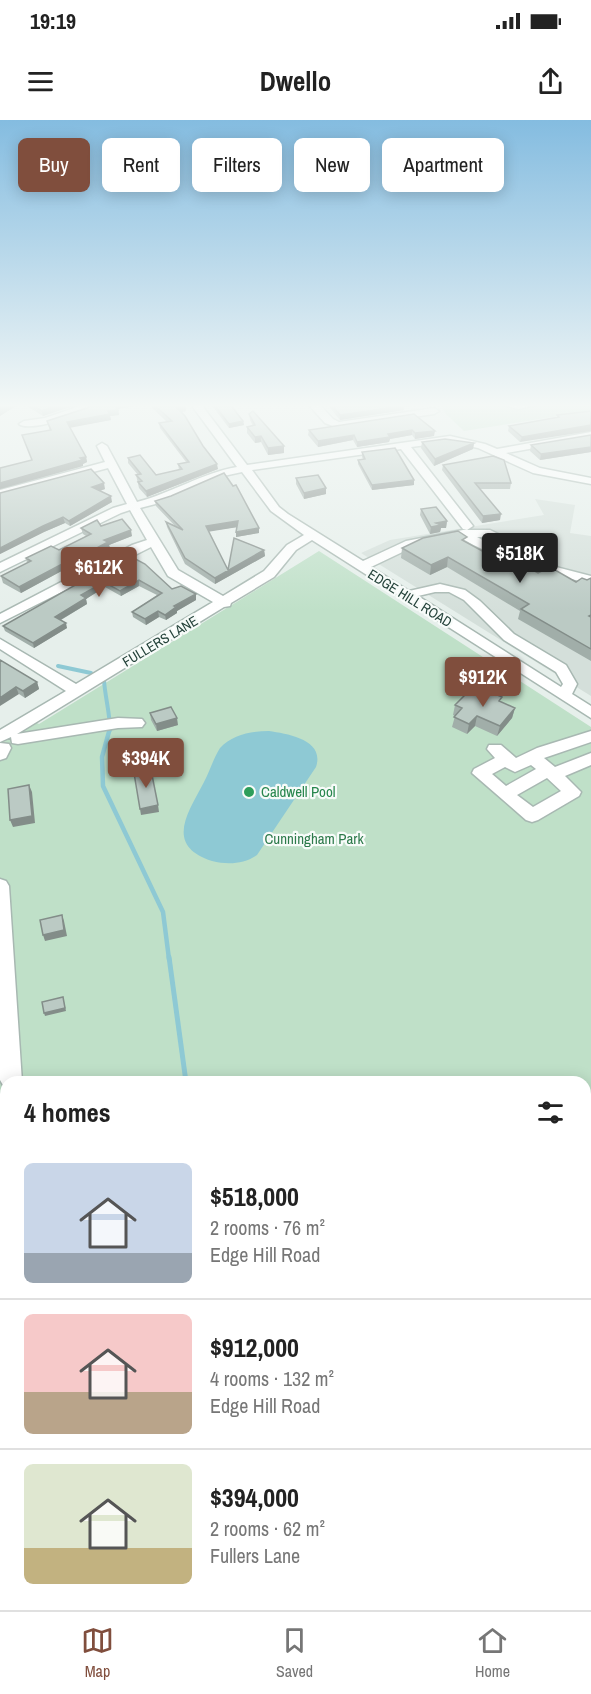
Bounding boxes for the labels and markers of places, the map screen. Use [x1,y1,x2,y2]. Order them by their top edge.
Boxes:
pin: $518K [478,533,562,584]
pin: $612K [57,547,141,598]
pin: $912K [441,657,525,708]
pin: $394K [104,738,188,789]
place label: Caldwell Pool [261,781,336,802]
marker: Caldwell Pool [242,785,256,799]

